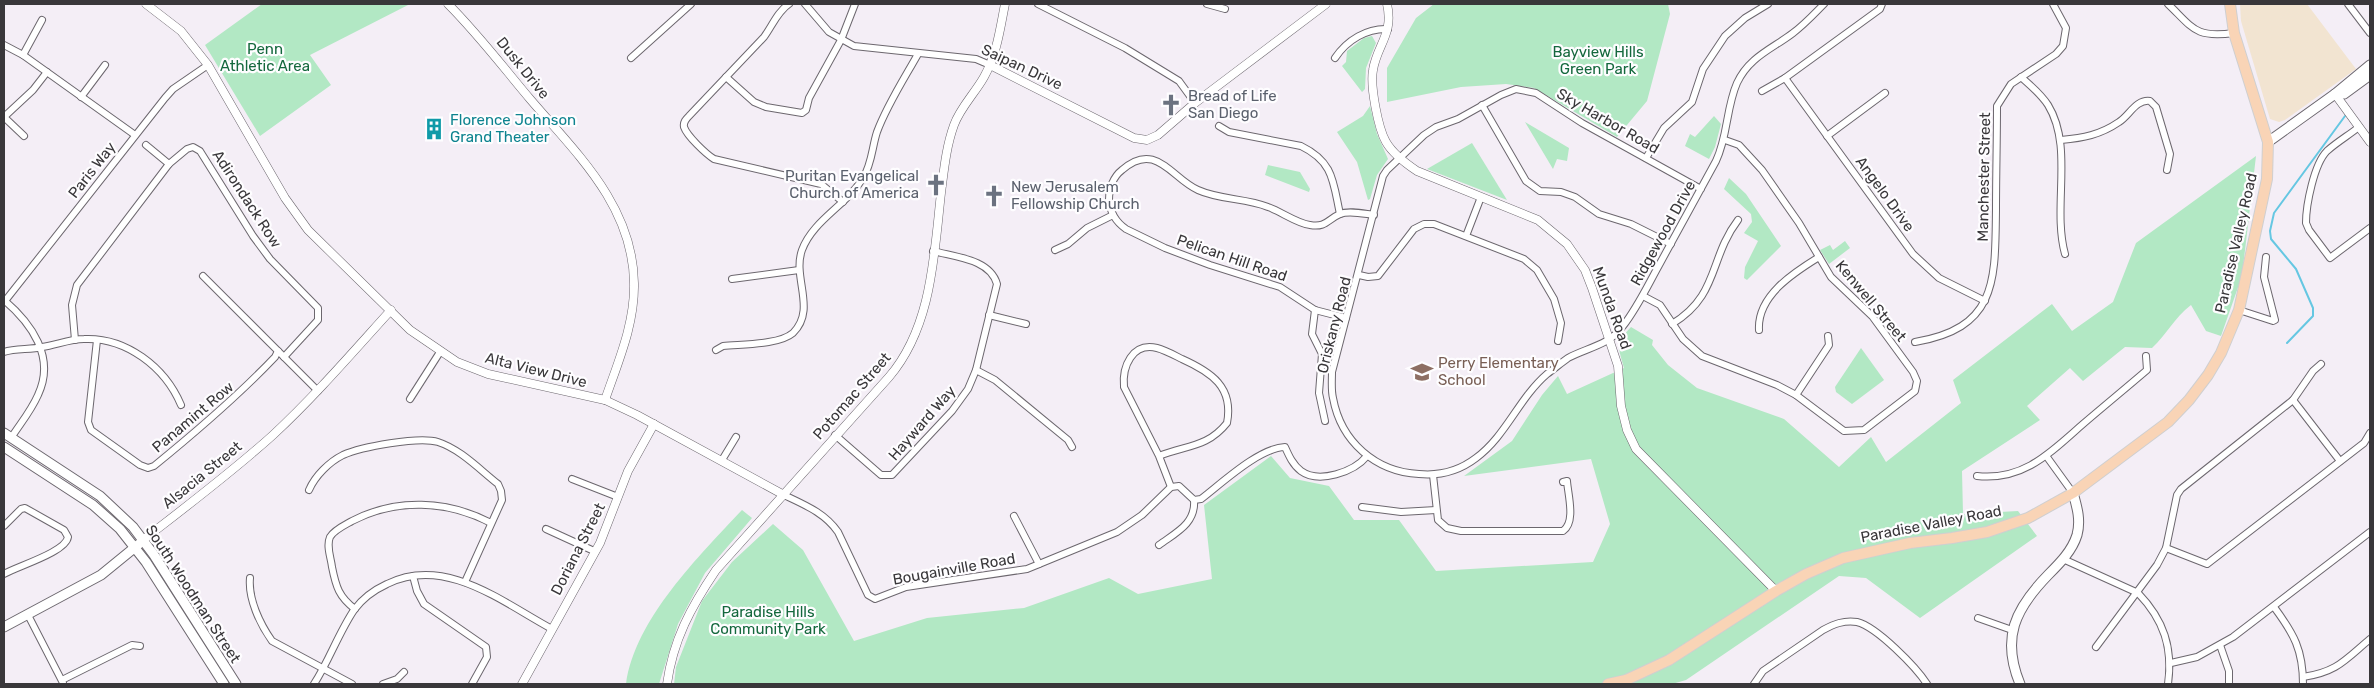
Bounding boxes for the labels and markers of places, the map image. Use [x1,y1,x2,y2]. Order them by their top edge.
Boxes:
place label: Bread of Life San Diego [1188,87,1277,122]
church icon: Bread of Life San Diego [1158,92,1184,118]
place label: Florence Johnson Grand Theater [450,111,576,146]
building icon: Florence Johnson Grand Theater [421,116,447,142]
place label: Puritan Evangelical Church of America [785,167,919,202]
church icon: Puritan Evangelical Church of America [923,172,949,198]
place label: New Jerusalem Fellowship Church [1011,178,1140,213]
church icon: New Jerusalem Fellowship Church [981,183,1007,209]
place label: Perry Elementary School [1438,354,1559,389]
school or university icon: Perry Elementary School [1409,359,1435,385]

